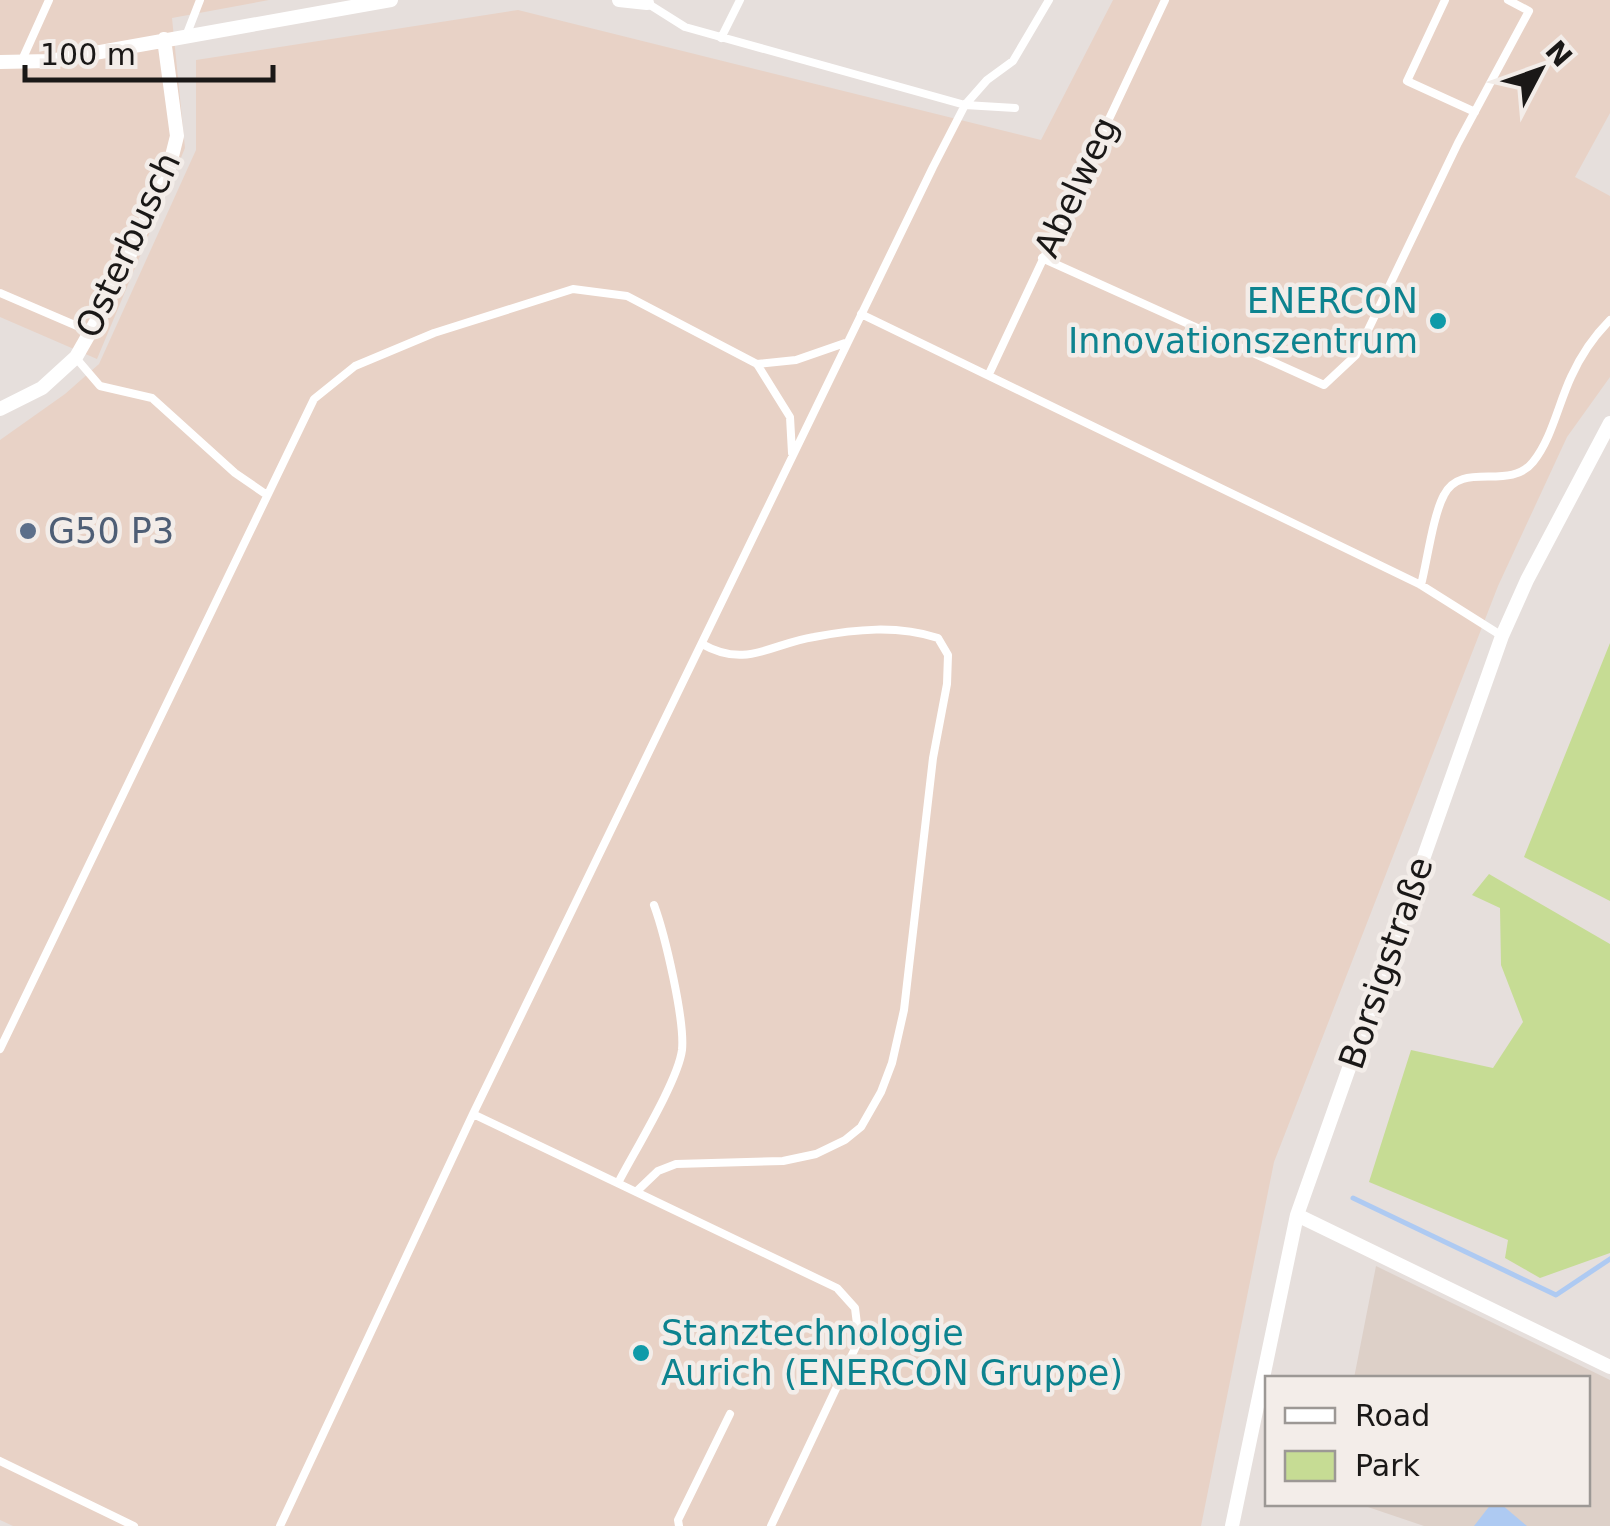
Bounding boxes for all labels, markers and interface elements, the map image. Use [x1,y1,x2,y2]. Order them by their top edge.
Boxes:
scale bar [25,20,272,82]
north arrow [1490,20,1590,120]
text: N [1538,34,1579,74]
text: 100 m [40,37,136,72]
street label: Abelweg [1026,111,1126,263]
street label: Osterbusch [68,146,188,344]
place label: ENERCON Innovationszentrum [1068,281,1418,361]
marker: ENERCON Innovationszentrum [1427,310,1449,332]
place label: G50 P3 [48,511,174,551]
marker: G50 P3 [17,520,39,542]
street label: Borsigstraße [1331,852,1441,1074]
place label: Stanztechnologie Aurich (ENERCON Gruppe) [661,1313,1123,1393]
marker: Stanztechnologie Aurich (ENERCON Gruppe) [630,1342,652,1364]
legend [1265,1376,1590,1506]
text: Road [1355,1398,1430,1433]
text: Park [1355,1448,1420,1483]

